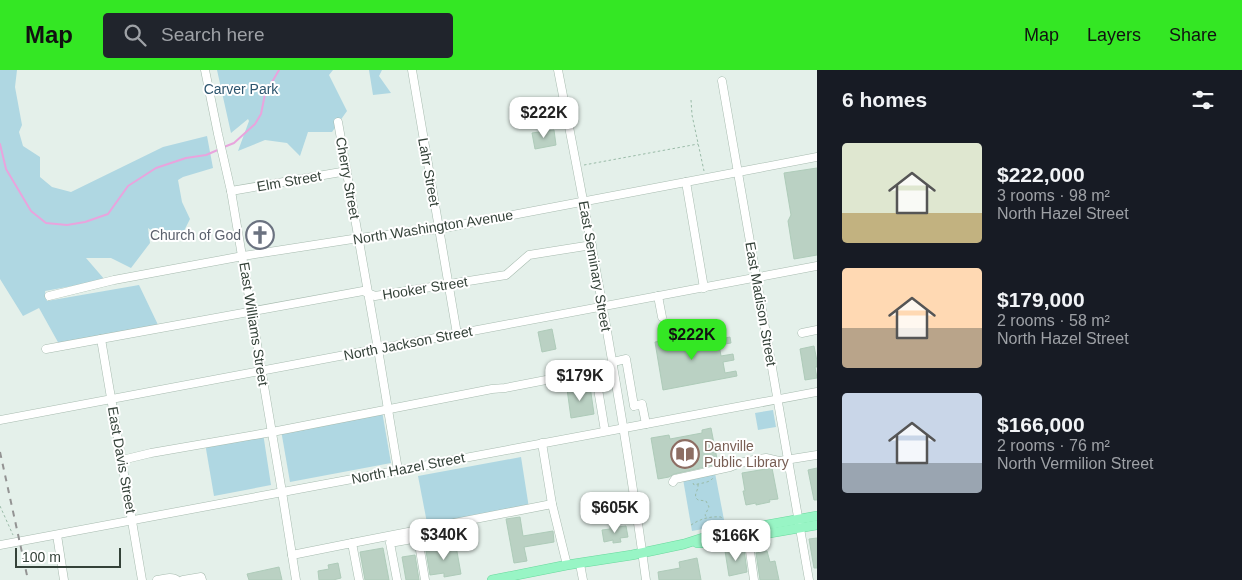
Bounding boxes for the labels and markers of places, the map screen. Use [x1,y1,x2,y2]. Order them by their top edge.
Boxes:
pin: $222K [509,97,579,139]
church icon: Church of God [245,220,275,250]
place label: Church of God [150,227,241,243]
pin: $222K [657,318,727,361]
pin: $179K [545,360,615,402]
place label: Danville Public Library [704,438,789,470]
library icon: Danville Public Library [670,439,700,469]
pin: $605K [580,492,650,534]
pin: $340K [409,518,479,561]
pin: $166K [701,520,771,562]

